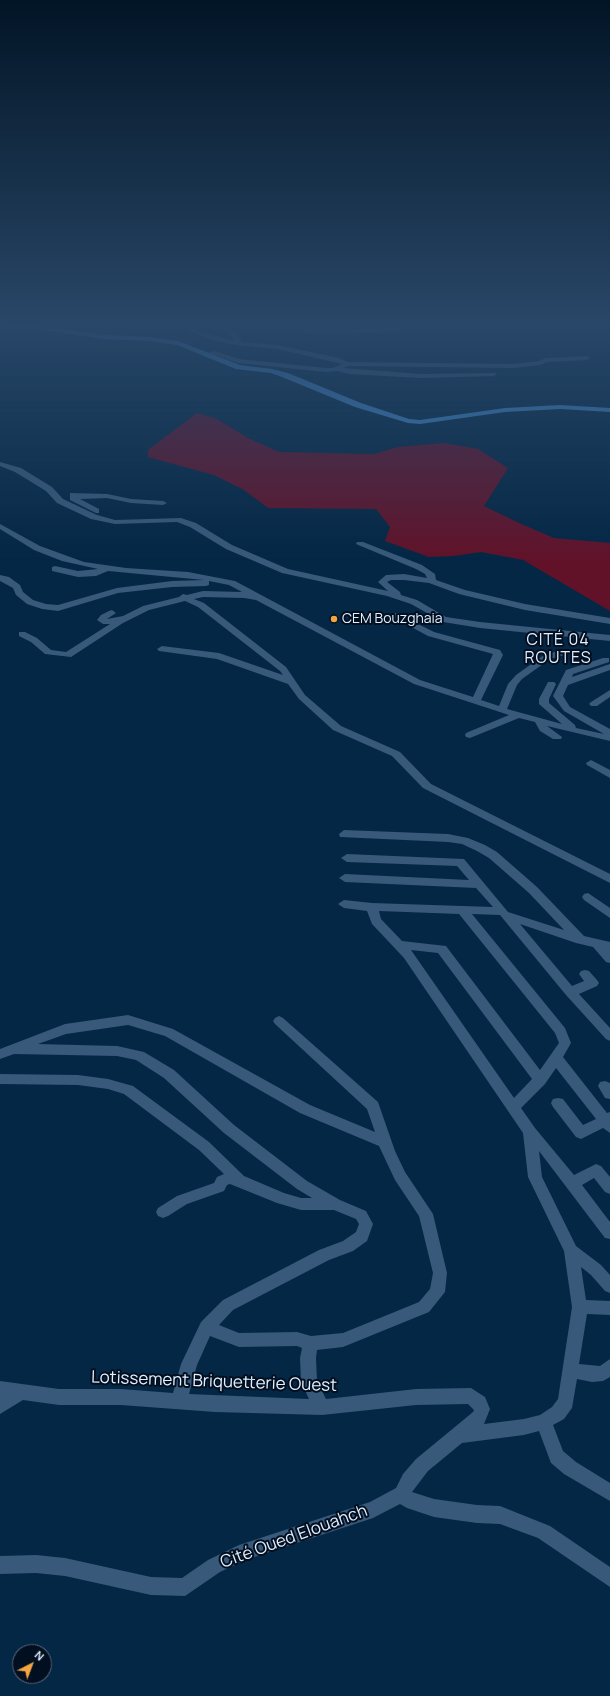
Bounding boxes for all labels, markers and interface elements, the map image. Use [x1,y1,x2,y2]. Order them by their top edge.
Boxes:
place label: CEM Bouzghaia [342,611,443,627]
marker: CEM Bouzghaia [329,614,339,624]
district label: CITÉ 04 ROUTES [525,631,591,669]
street label: Lotissement Briquetterie Ouest [91,1368,337,1396]
street label: Cité Oued Elouahch [218,1501,370,1573]
north arrow [12,1644,52,1684]
text: N [32,1647,48,1664]

